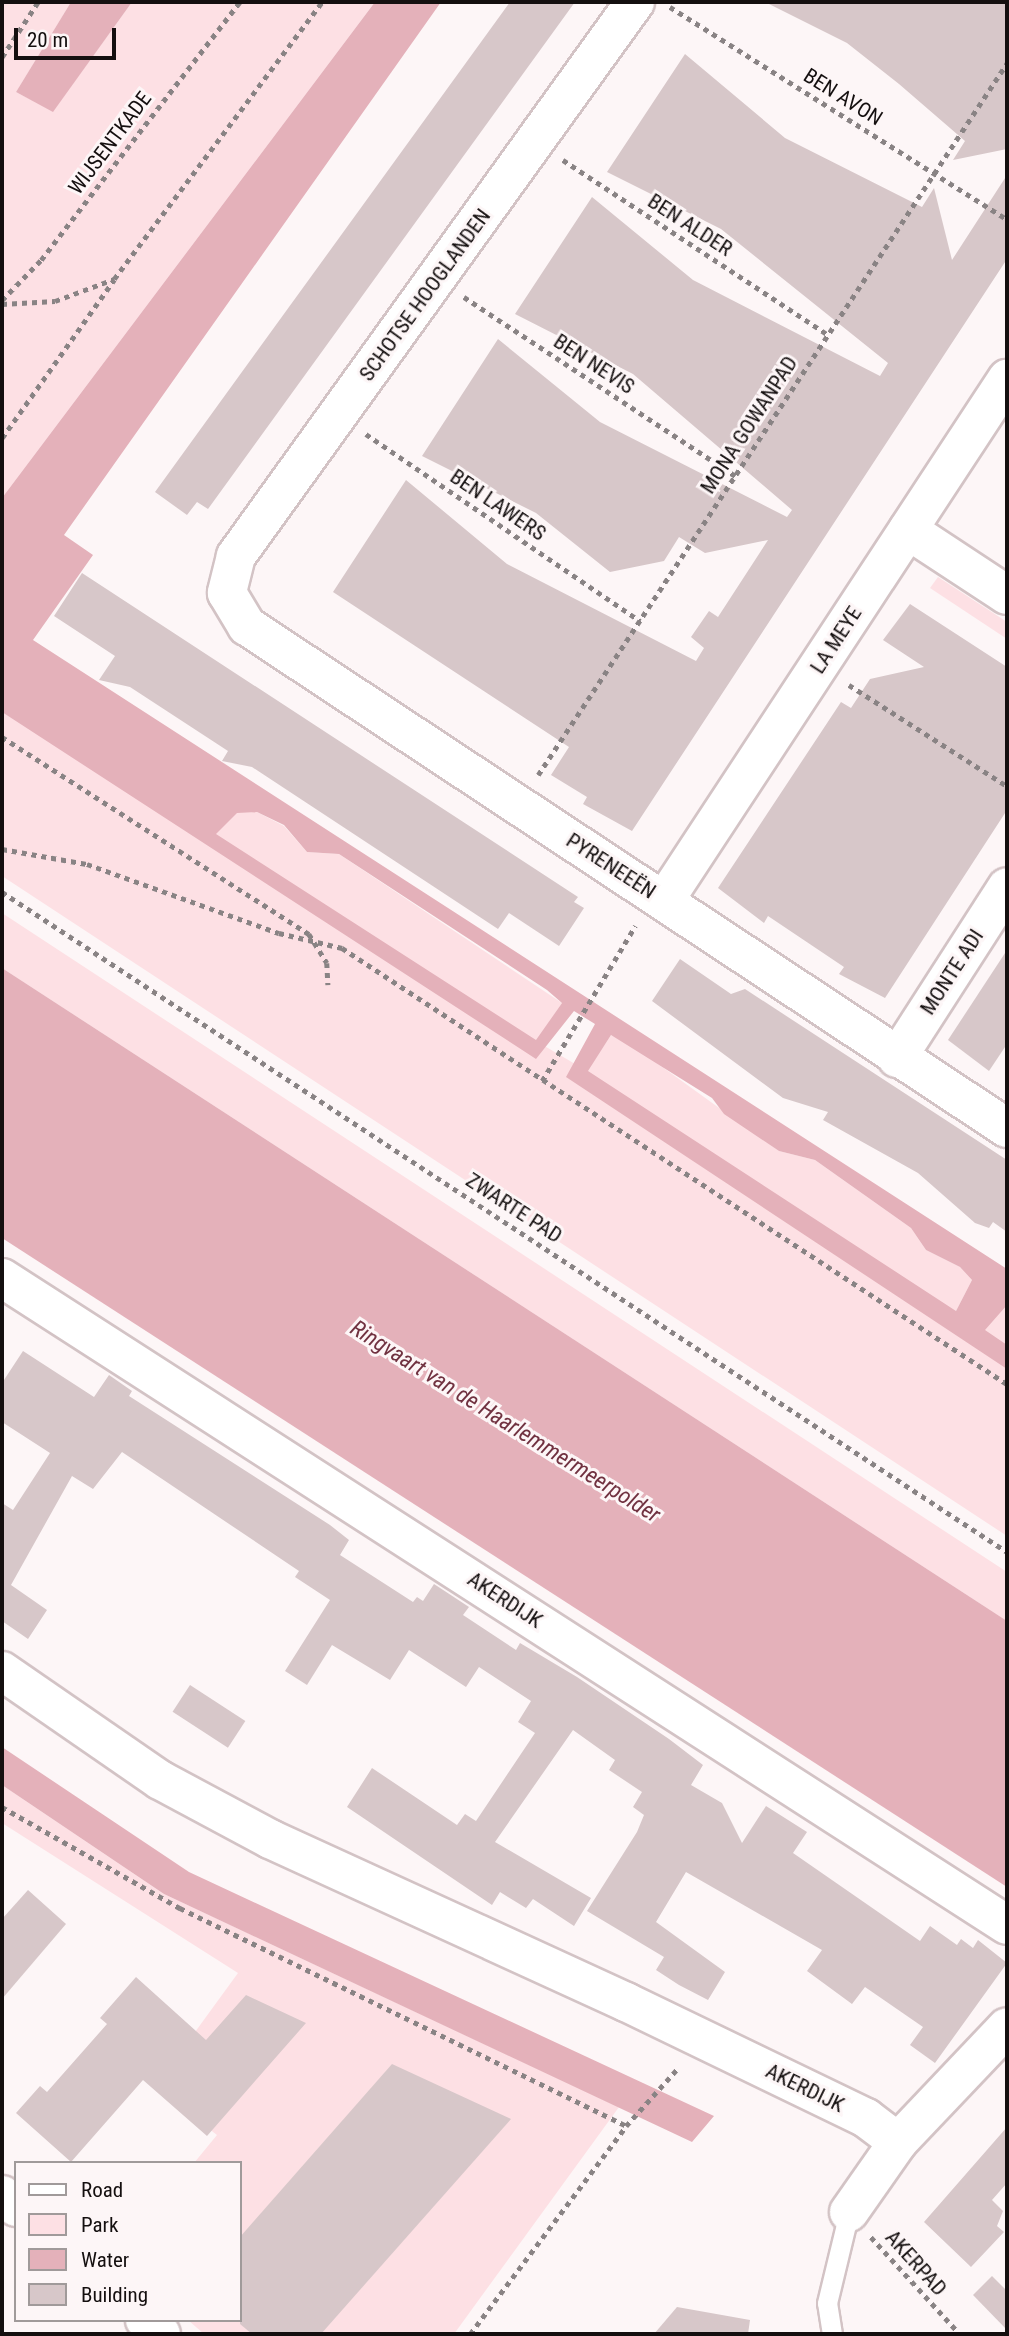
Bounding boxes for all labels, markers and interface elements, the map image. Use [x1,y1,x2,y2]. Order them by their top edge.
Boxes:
scale bar [18,14,119,58]
text: 20 m [27,28,68,52]
street label: BEN AVON [799,63,887,131]
street label: WIJSENTKADE [63,87,157,199]
street label: BEN ALDER [643,188,737,262]
street label: SCHOTSE HOOGLANDEN [354,204,496,386]
street label: BEN NEVIS [549,329,639,399]
street label: MONA GOWANPAD [695,352,803,498]
street label: BEN LAWERS [445,464,551,546]
street label: LA MEYE [805,602,867,678]
street label: PYRENEEËN [562,828,660,904]
street label: MONTE ADI [915,925,989,1019]
street label: ZWARTE PAD [461,1168,567,1248]
water label: Ringvaart van de Haarlemmermeerpolder [345,1315,665,1529]
street label: AKERDIJK [463,1567,547,1633]
street label: AKERDIJK [762,2058,848,2118]
legend [14,2161,242,2322]
text: Road [81,2178,123,2202]
text: Park [81,2213,118,2237]
street label: AKERPAD [880,2225,952,2301]
text: Water [81,2248,129,2272]
text: Building [81,2283,148,2307]

